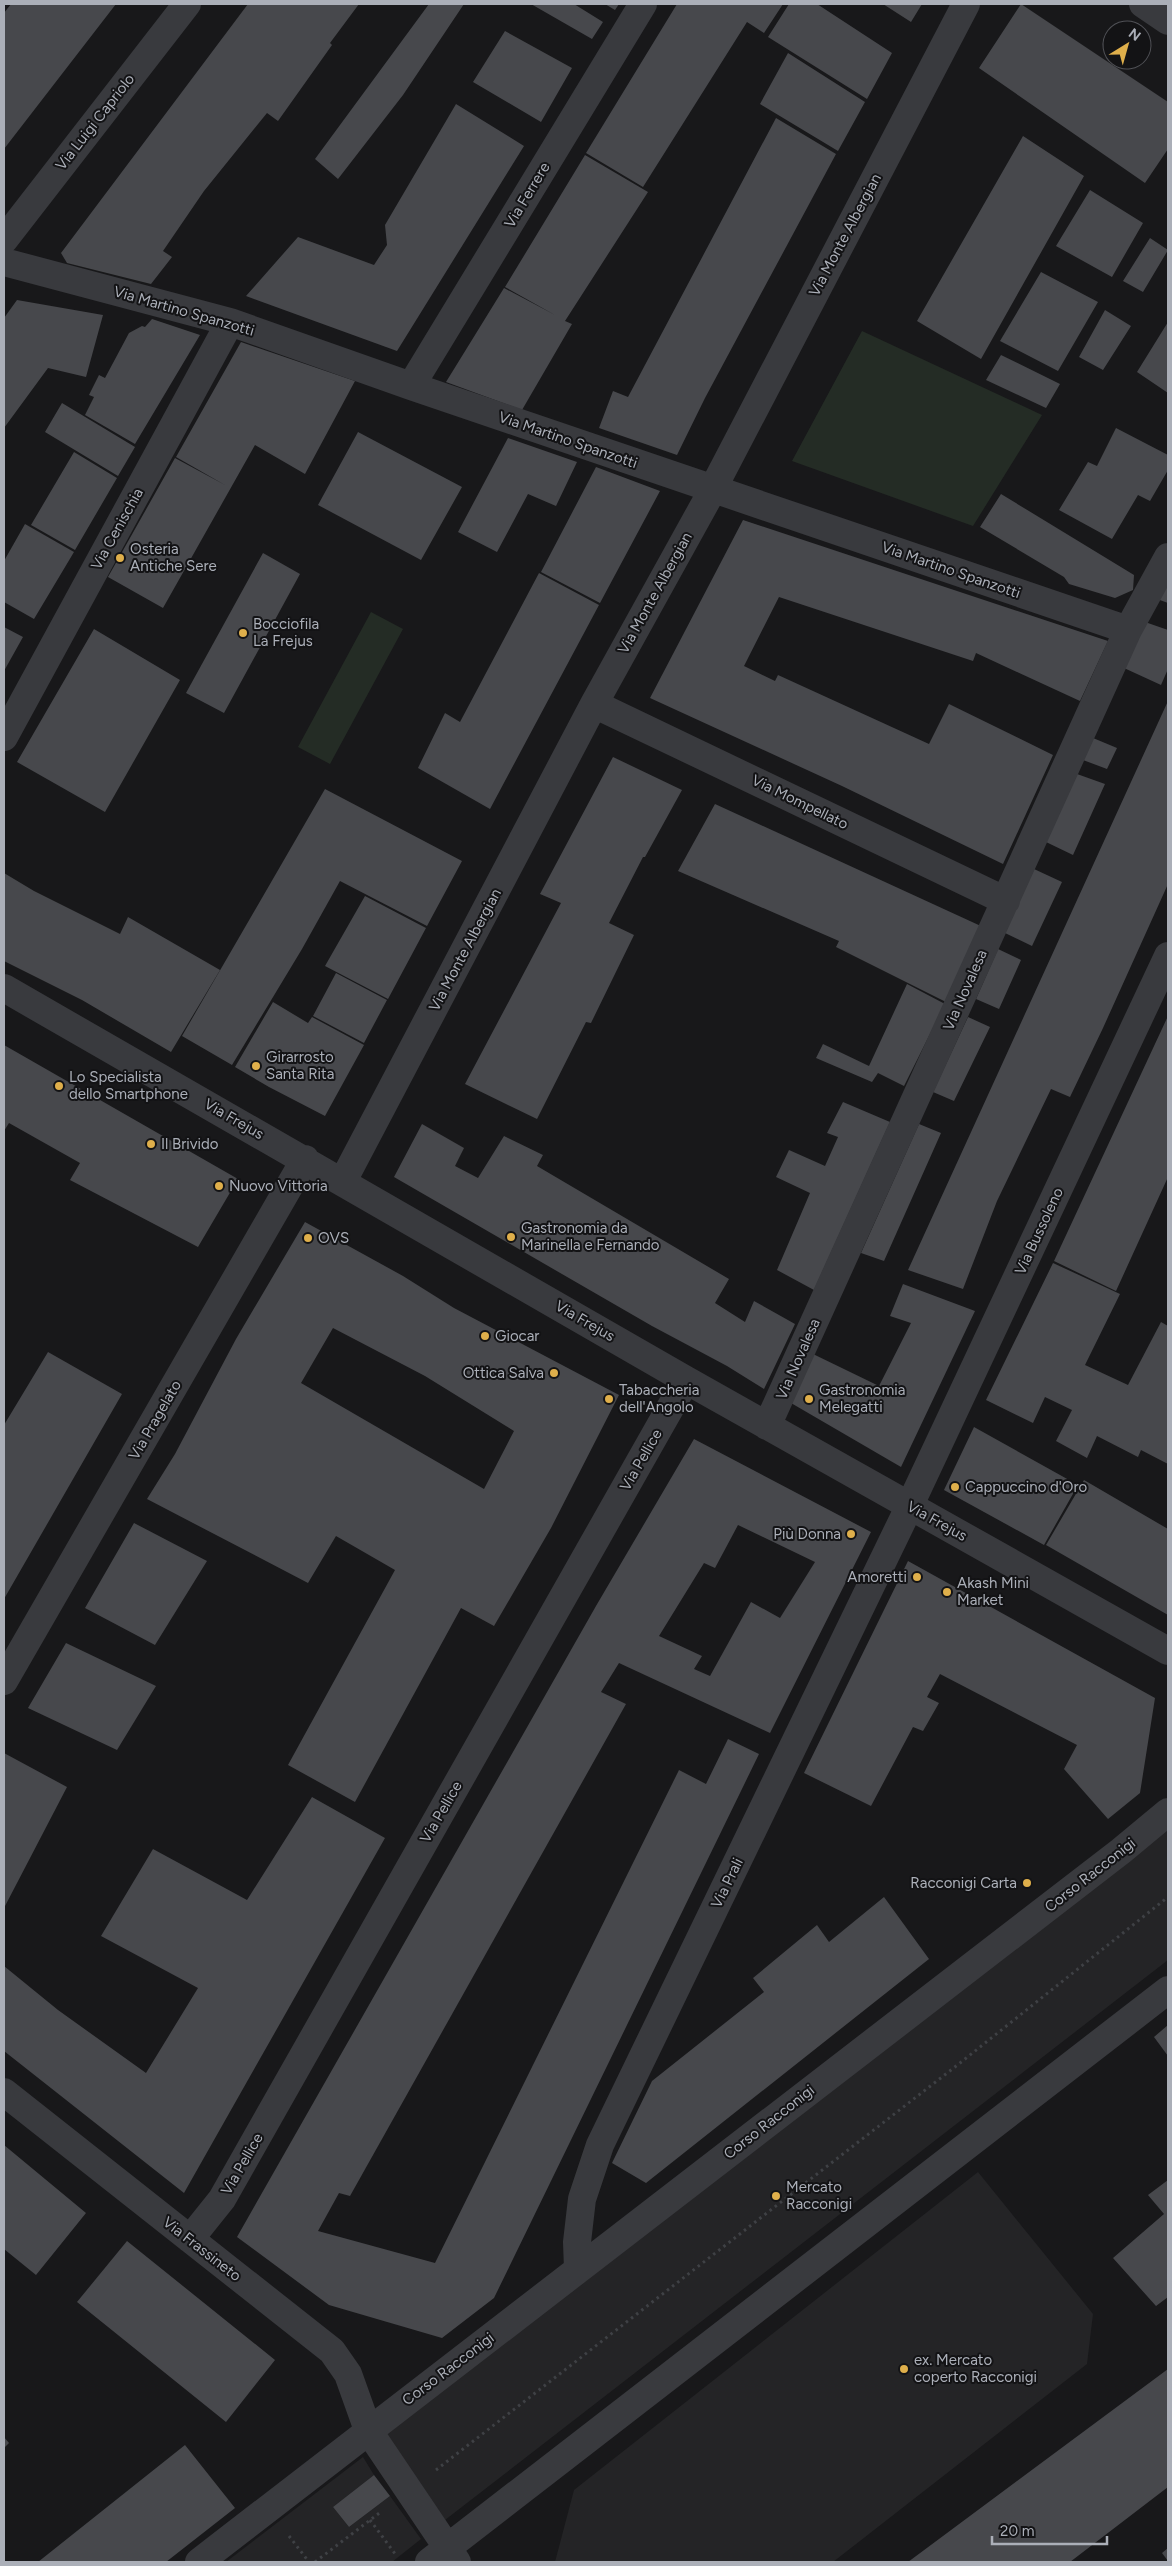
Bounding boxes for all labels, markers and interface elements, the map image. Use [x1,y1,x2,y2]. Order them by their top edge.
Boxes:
north arrow [1102,20,1152,70]
text: N [1125,25,1144,45]
street label: Via Luigi Capriolo [52,70,138,174]
street label: Via Ferrere [500,159,554,231]
street label: Via Monte Albergian [805,171,885,299]
street label: Via Martino Spanzotti [112,282,256,340]
street label: Via Martino Spanzotti [496,408,640,472]
street label: Via Cenischia [87,485,147,573]
street label: Via Monte Albergian [614,529,696,657]
street label: Via Martino Spanzotti [879,538,1023,602]
place label: Osteria Antiche Sere [130,540,217,575]
marker: Osteria Antiche Sere [114,552,126,564]
place label: Bocciofila La Frejus [253,615,319,650]
marker: Bocciofila La Frejus [237,627,249,639]
street label: Via Mompellato [749,771,851,833]
street label: Via Monte Albergian [425,886,505,1014]
street label: Via Novalesa [939,947,991,1033]
place label: Girarrosto Santa Rita [266,1048,334,1083]
marker: Girarrosto Santa Rita [250,1060,262,1072]
place label: Lo Specialista dello Smartphone [69,1068,188,1103]
marker: Lo Specialista dello Smartphone [53,1080,65,1092]
street label: Via Frejus [201,1095,267,1143]
place label: Il Brivido [161,1135,219,1153]
marker: Il Brivido [145,1138,157,1150]
place label: Nuovo Vittoria [229,1177,328,1195]
marker: Nuovo Vittoria [213,1180,225,1192]
street label: Via Bussoleno [1011,1184,1067,1277]
place label: Gastronomia da Marinella e Fernando [521,1219,660,1254]
place label: OVS [318,1229,349,1247]
marker: Gastronomia da Marinella e Fernando [505,1231,517,1243]
marker: OVS [302,1232,314,1244]
street label: Via Frejus [552,1297,618,1345]
street label: Via Novalesa [772,1316,824,1402]
place label: Giocar [495,1327,539,1345]
marker: Giocar [479,1330,491,1342]
place label: Ottica Salva [463,1364,544,1382]
marker: Ottica Salva [548,1367,560,1379]
street label: Via Pragelato [125,1377,185,1463]
place label: Tabaccheria dell'Angolo [619,1381,699,1416]
place label: Gastronomia Melegatti [819,1381,905,1416]
marker: Tabaccheria dell'Angolo [603,1393,615,1405]
marker: Gastronomia Melegatti [803,1393,815,1405]
street label: Via Pellice [616,1426,666,1494]
place label: Cappuccino d'Oro [965,1478,1088,1496]
marker: Cappuccino d'Oro [949,1481,961,1493]
street label: Via Frejus [904,1497,970,1545]
place label: Più Donna [773,1525,841,1543]
marker: Più Donna [845,1528,857,1540]
place label: Amoretti [847,1568,907,1586]
marker: Amoretti [911,1571,923,1583]
place label: Akash Mini Market [957,1574,1029,1609]
marker: Akash Mini Market [941,1586,953,1598]
street label: Via Pellice [416,1778,466,1846]
street label: Corso Racconigi [1041,1834,1139,1916]
street label: Via Prali [707,1855,747,1911]
place label: Racconigi Carta [910,1874,1017,1892]
marker: Racconigi Carta [1021,1877,1033,1889]
street label: Corso Racconigi [720,2081,818,2163]
street label: Via Pellice [217,2130,267,2198]
place label: Mercato Racconigi [786,2178,852,2213]
marker: Mercato Racconigi [770,2190,782,2202]
street label: Via Frassineto [159,2213,245,2285]
street label: Corso Racconigi [399,2329,497,2409]
place label: ex. Mercato coperto Racconigi [914,2351,1037,2386]
marker: ex. Mercato coperto Racconigi [898,2363,910,2375]
scale bar [992,2514,1107,2546]
text: 20 m [1000,2522,1034,2540]

